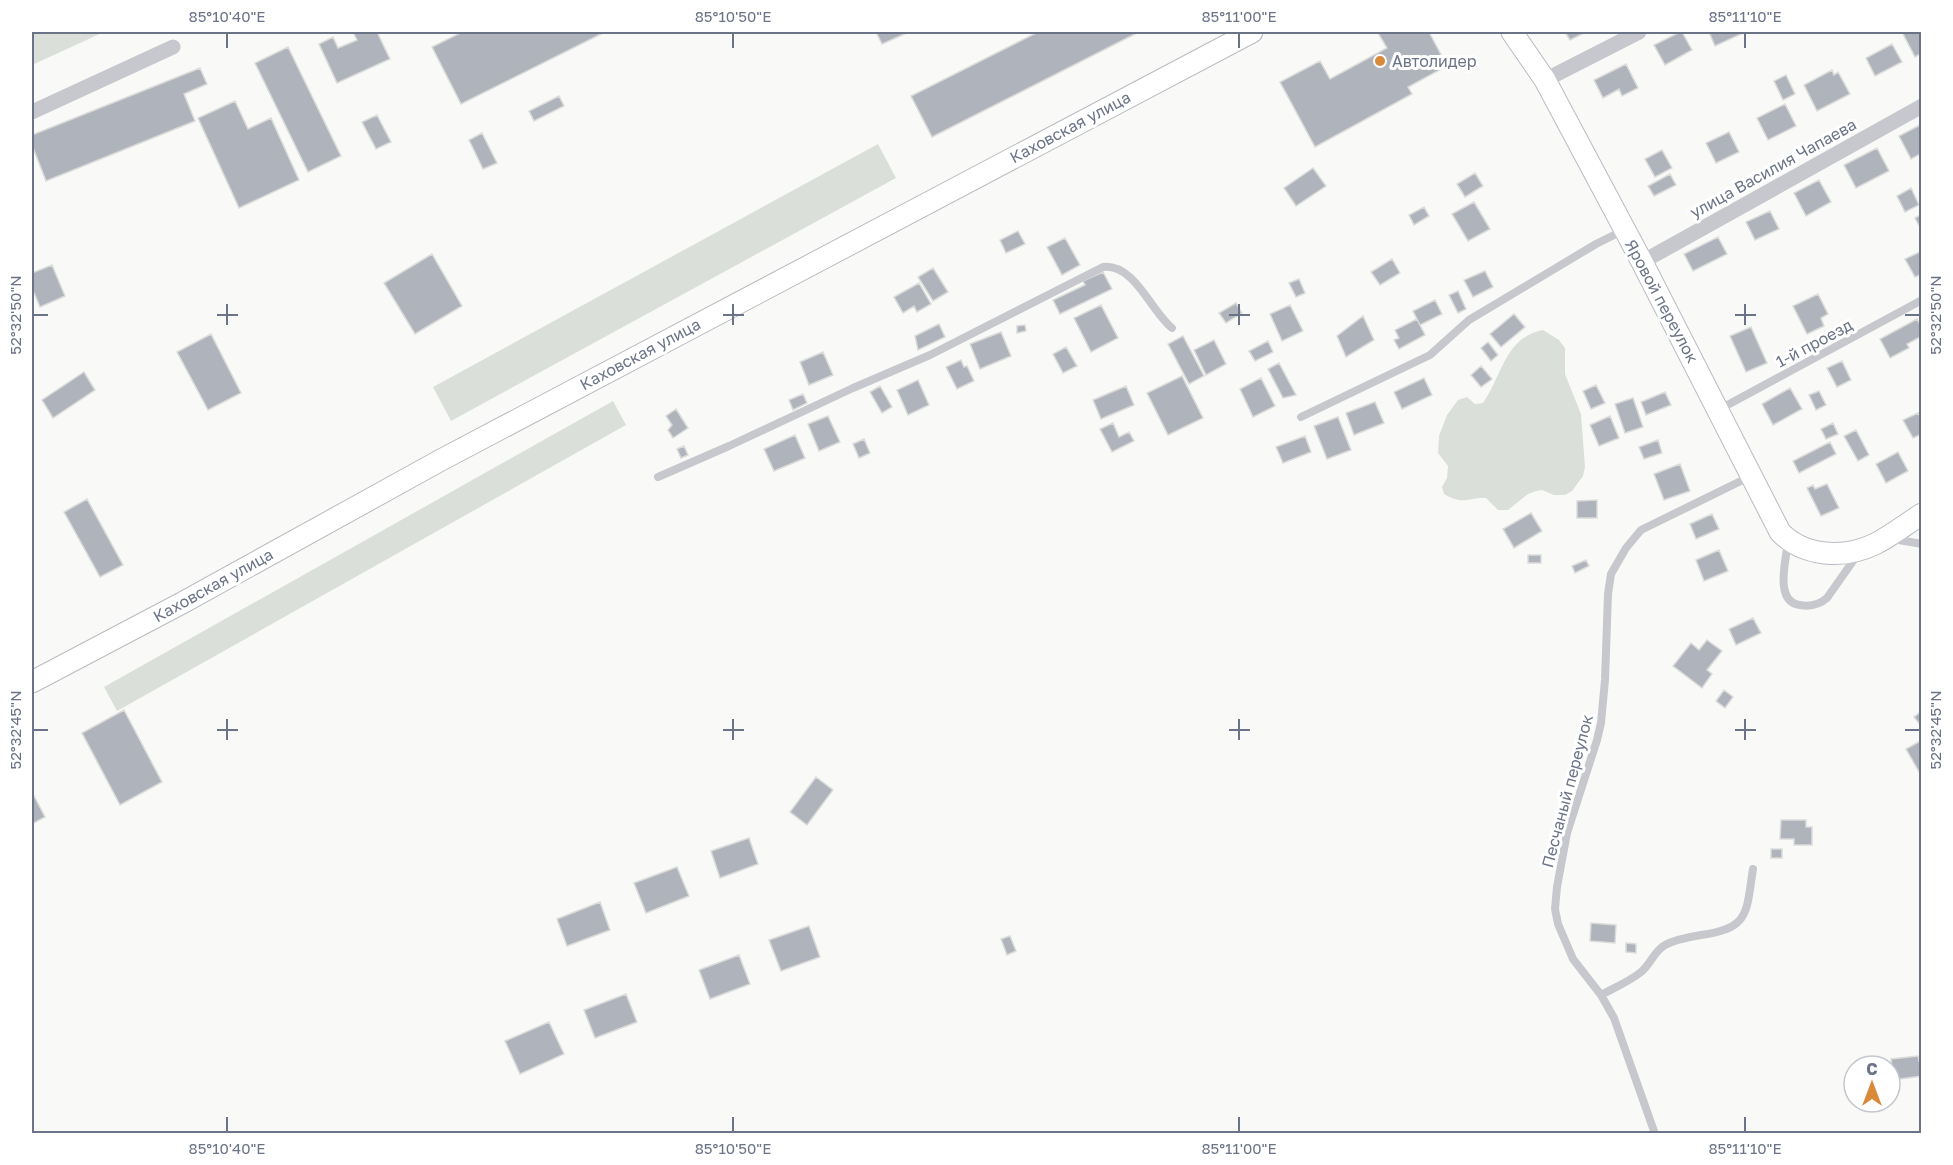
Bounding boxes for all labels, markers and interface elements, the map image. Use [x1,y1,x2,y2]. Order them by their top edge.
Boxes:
text: 85°10'40"E [188,7,266,25]
text: 85°10'50"E [695,7,771,25]
text: 85°11'00"E [1201,7,1277,25]
text: 85°11'10"E [1708,7,1782,25]
place label: Автолидер [1392,51,1477,71]
marker: Автолидер [1373,54,1387,68]
street label: Каховская улица [1006,87,1134,167]
street label: улица Василия Чапаева [1686,114,1860,222]
street label: Яровой переулок [1621,236,1703,366]
text: 52°32'50"N [6,275,24,355]
text: 52°32'50"N [1926,275,1944,355]
street label: Каховская улица [576,314,704,394]
street label: 1-й проезд [1772,314,1856,372]
street label: Каховская улица [150,544,276,626]
text: 52°32'45"N [6,690,24,770]
text: 52°32'45"N [1926,690,1944,770]
street label: Песчаный переулок [1537,712,1597,870]
north arrow [1842,1054,1902,1114]
text: С [1866,1059,1878,1079]
text: 85°10'40"E [188,1139,266,1157]
text: 85°10'50"E [695,1139,771,1157]
text: 85°11'00"E [1201,1139,1277,1157]
text: 85°11'10"E [1708,1139,1782,1157]

